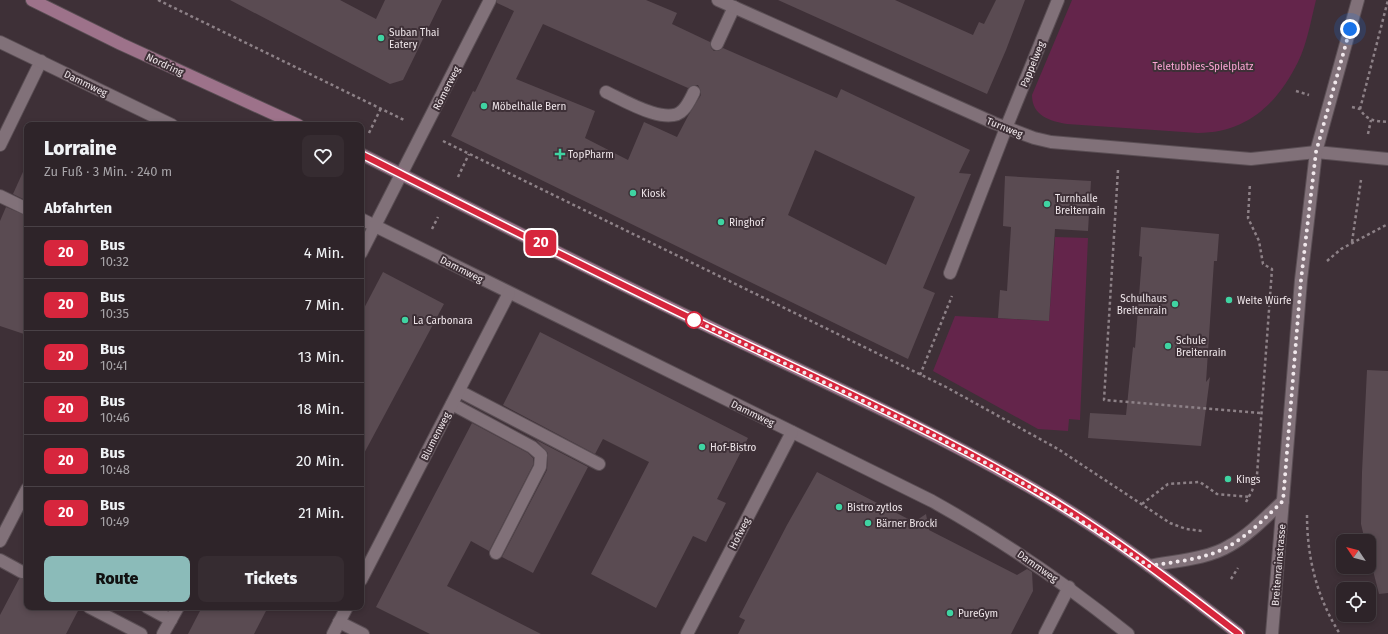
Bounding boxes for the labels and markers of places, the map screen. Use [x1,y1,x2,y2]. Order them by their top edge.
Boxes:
place label: Suban Thai Eatery [389,27,440,51]
marker: Suban Thai Eatery [376,33,386,43]
marker: Möbelhalle Bern [479,101,489,111]
place label: Möbelhalle Bern [492,101,566,113]
marker: TopPharm [555,149,565,159]
place label: TopPharm [568,149,614,161]
marker: Kiosk [628,188,638,198]
place label: Kiosk [641,188,666,200]
place label: Turnhalle Breitenrain [1055,193,1105,217]
marker: Turnhalle Breitenrain [1042,199,1052,209]
marker: Ringhof [716,217,726,227]
place label: Ringhof [729,217,765,229]
place label: Schulhaus Breitenrain [1117,293,1167,317]
marker: Weite Würfe [1224,295,1234,305]
place label: Weite Würfe [1237,295,1292,307]
marker: Schulhaus Breitenrain [1170,299,1180,309]
unlabelled marker [685,311,703,329]
marker: La Carbonara [400,315,410,325]
place label: La Carbonara [413,315,473,327]
place label: Schule Breitenrain [1176,335,1226,359]
marker: Schule Breitenrain [1163,341,1173,351]
marker: Hof-Bistro [697,442,707,452]
place label: Hof-Bistro [710,442,757,454]
marker: Kings [1223,474,1233,484]
place label: Kings [1236,474,1261,486]
marker: Bistro zytlos [834,502,844,512]
place label: Bistro zytlos [847,502,903,514]
marker: Bärner Brocki [863,518,873,528]
place label: Bärner Brocki [876,518,938,530]
marker: PureGym [945,608,955,618]
place label: PureGym [958,608,998,620]

